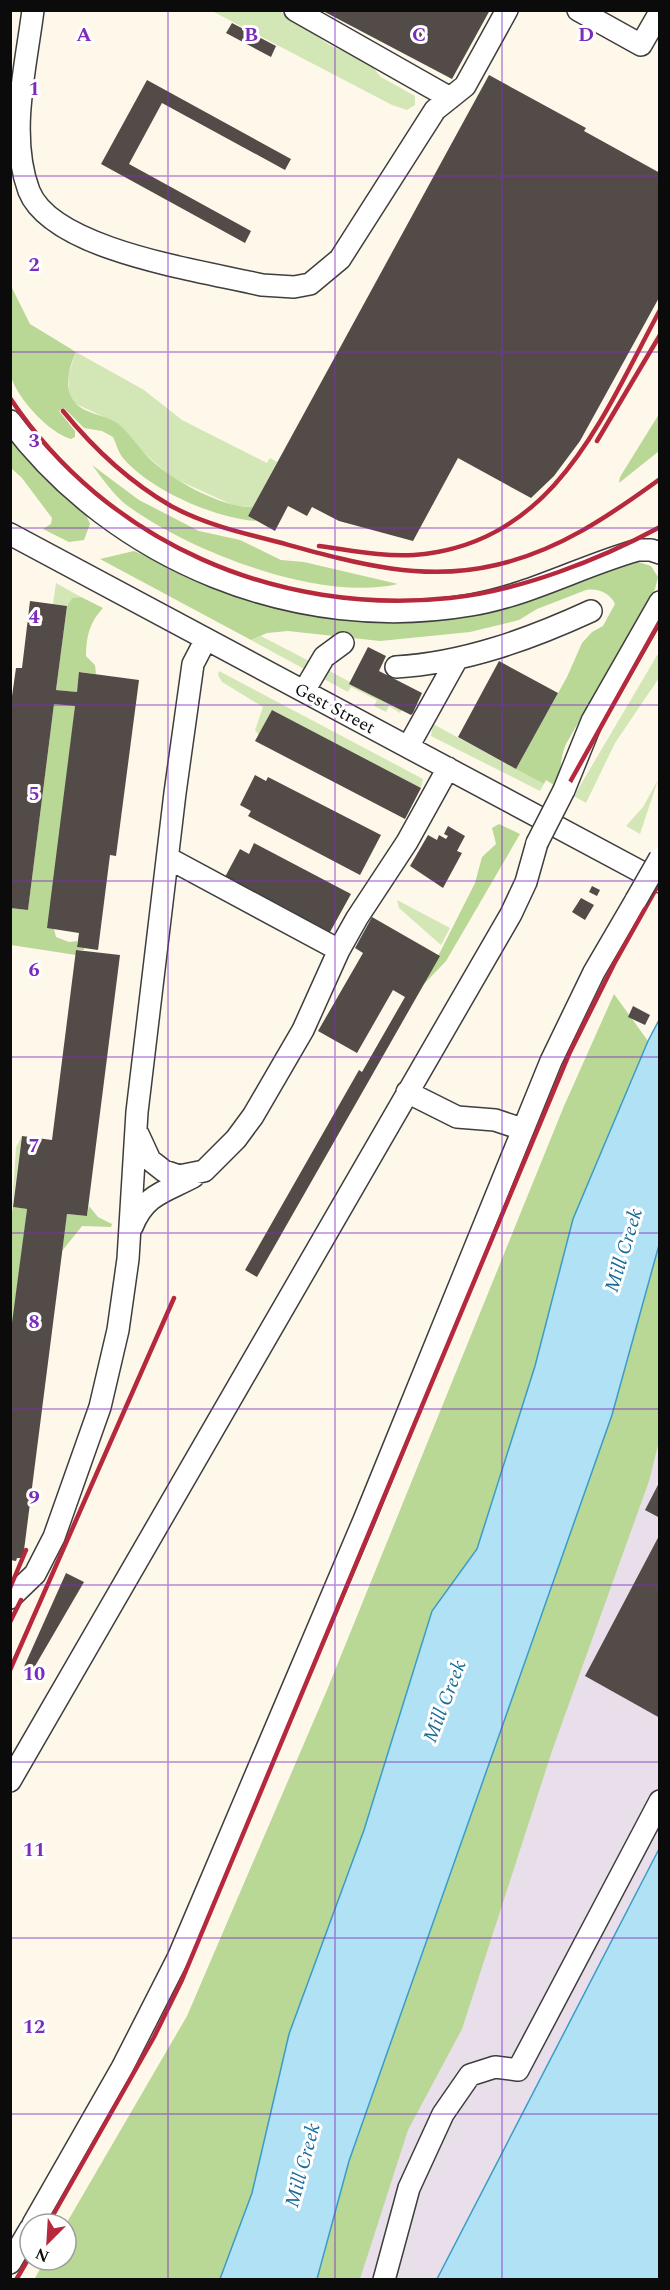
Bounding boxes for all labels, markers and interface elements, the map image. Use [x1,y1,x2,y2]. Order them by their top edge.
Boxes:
text: A [76,20,92,50]
text: B [244,20,258,50]
text: C [412,20,426,50]
text: D [578,20,594,50]
text: 1 [28,74,40,104]
text: 2 [28,250,40,280]
text: 3 [28,426,40,456]
text: 4 [28,602,40,632]
street label: Gest Street [289,676,380,741]
text: 5 [28,779,40,809]
text: 6 [28,955,40,985]
text: 7 [28,1131,40,1161]
water label: Mill Creek [597,1204,651,1296]
text: 8 [28,1307,40,1337]
text: 9 [28,1483,40,1513]
water label: Mill Creek [415,1655,475,1747]
text: 10 [23,1659,45,1689]
text: 11 [23,1835,45,1865]
text: 12 [23,2012,45,2042]
water label: Mill Creek [277,2119,329,2211]
north arrow [18,2212,78,2272]
text: N [31,2241,53,2268]

